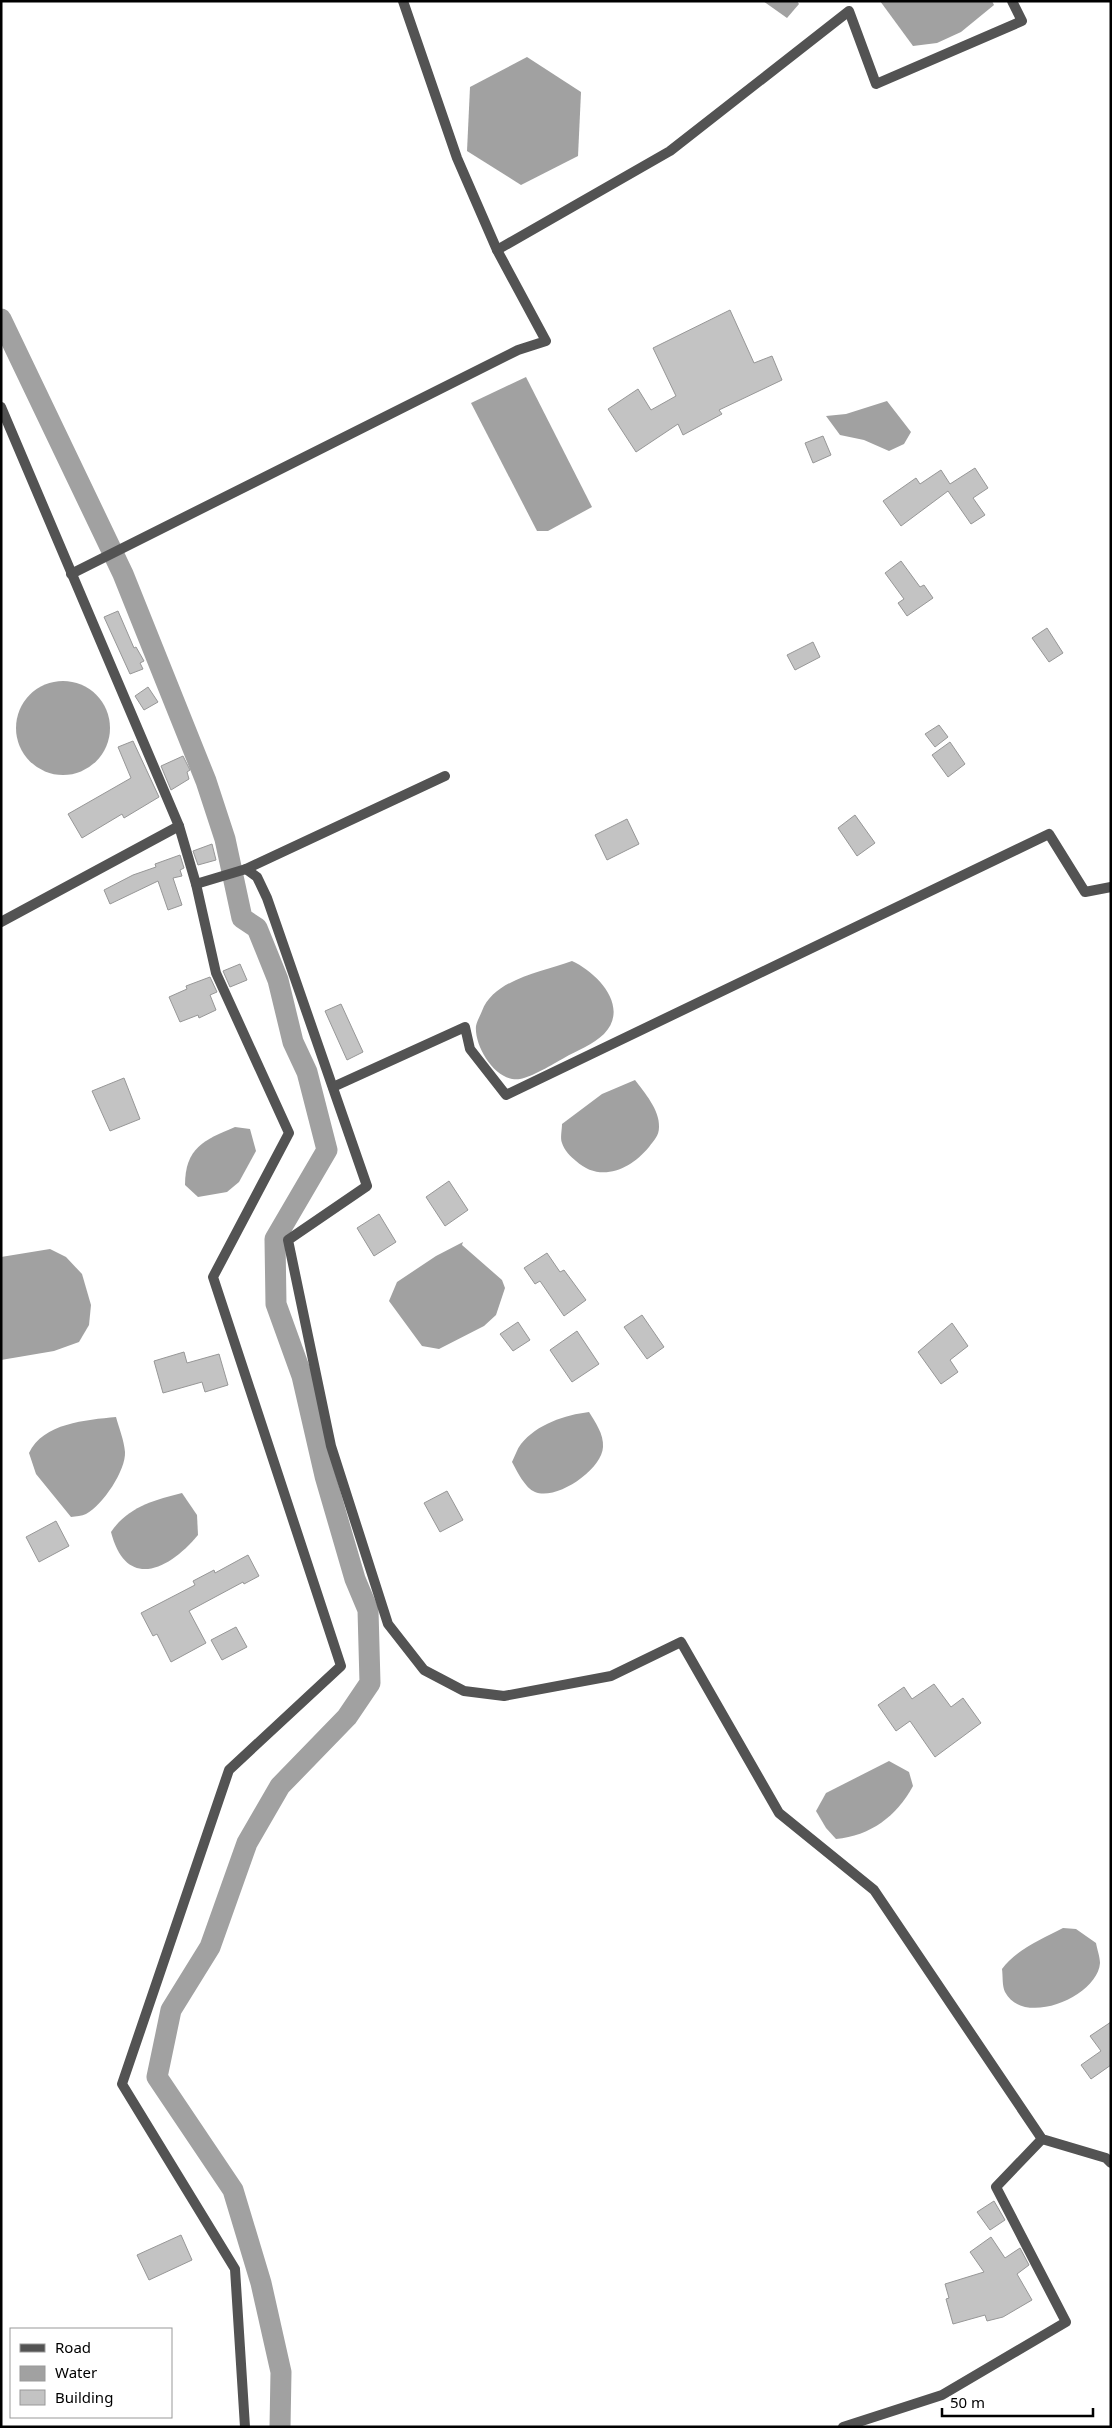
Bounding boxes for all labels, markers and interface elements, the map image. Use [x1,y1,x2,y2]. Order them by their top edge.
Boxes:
legend [10,2328,172,2418]
text: Road [55,2337,91,2357]
text: Water [55,2362,97,2382]
scale bar [942,2386,1093,2418]
text: Building [55,2387,113,2407]
text: 50 m [950,2392,985,2412]

